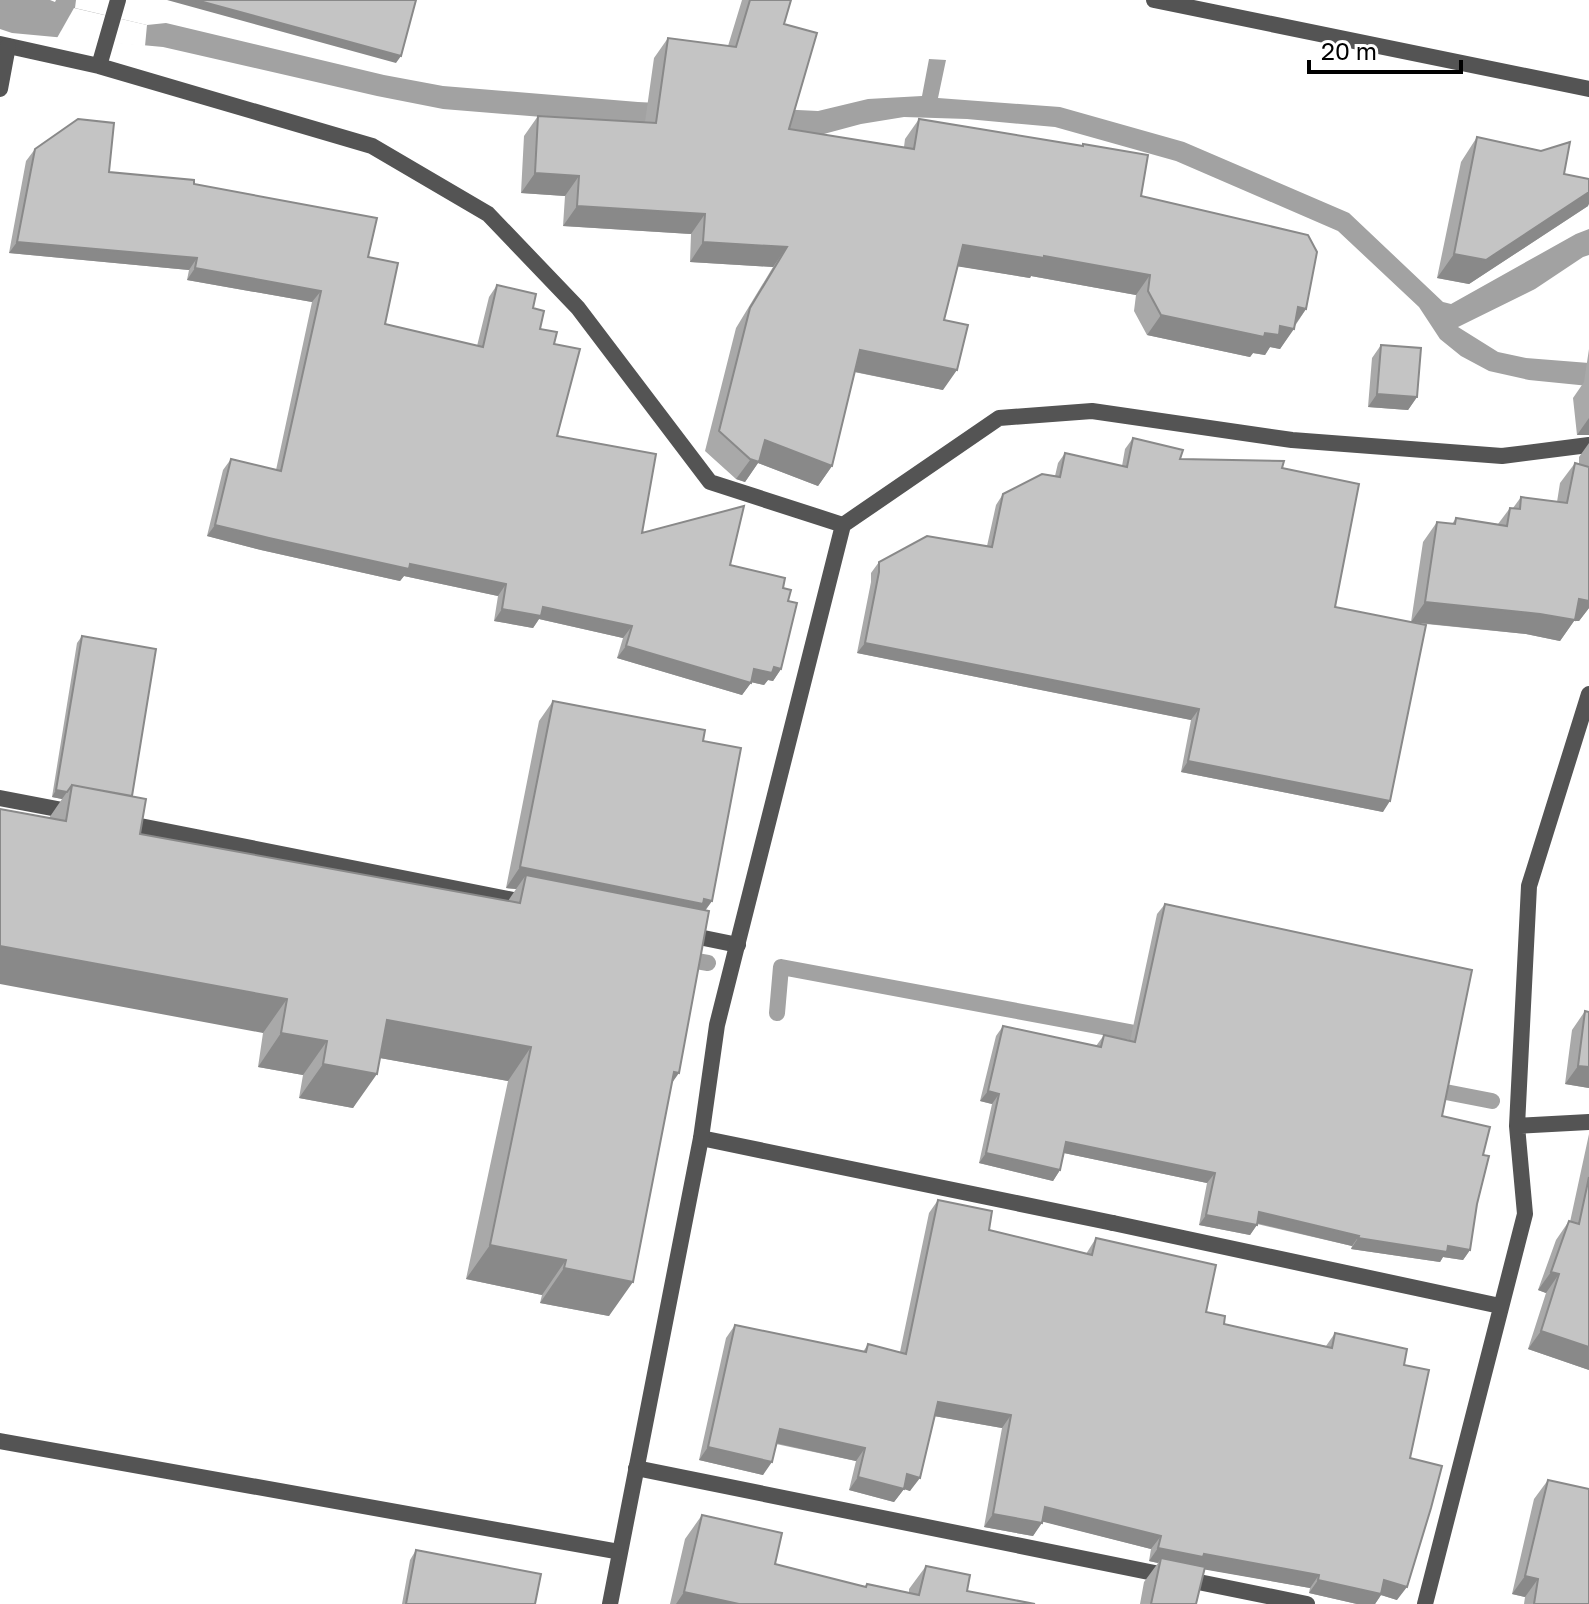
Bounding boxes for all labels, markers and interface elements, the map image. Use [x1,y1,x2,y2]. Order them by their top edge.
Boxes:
scale bar [1309,24,1461,74]
text: 20 m [1321,36,1377,65]

